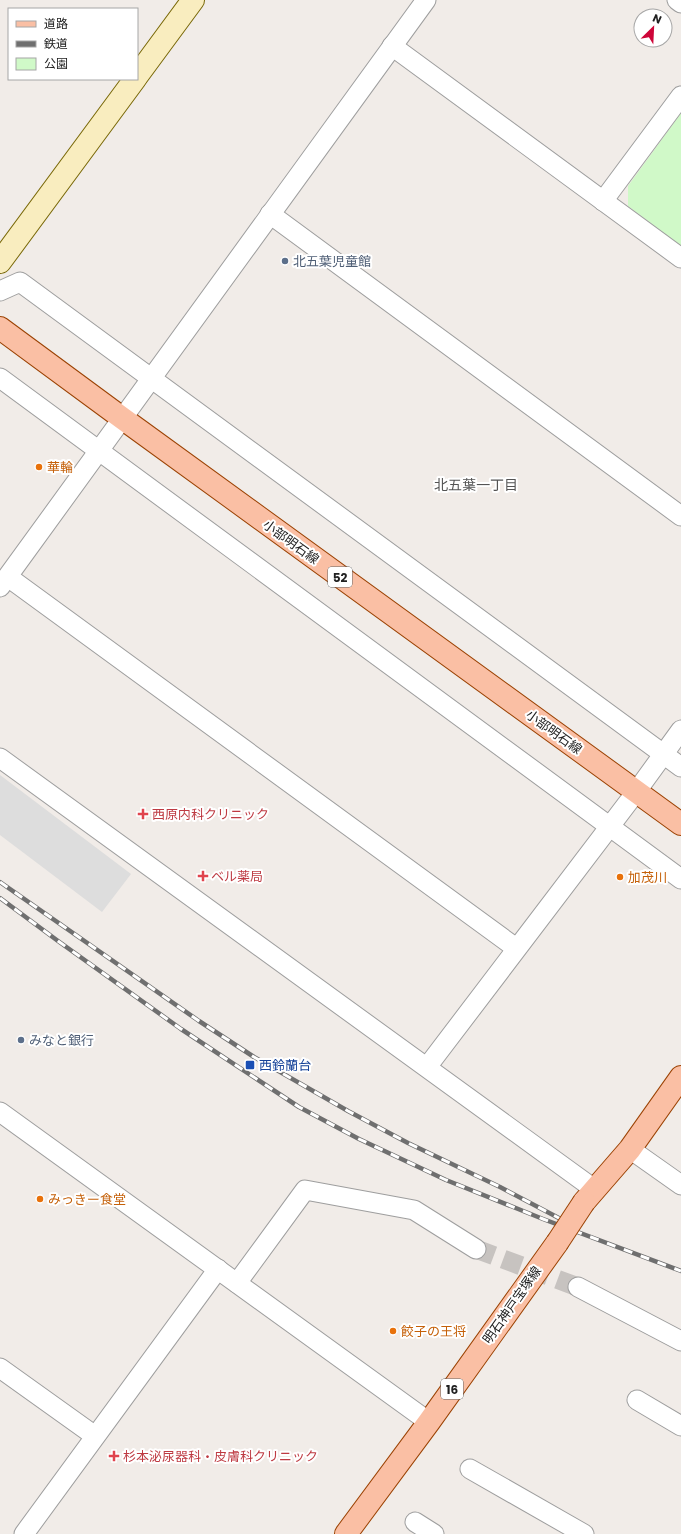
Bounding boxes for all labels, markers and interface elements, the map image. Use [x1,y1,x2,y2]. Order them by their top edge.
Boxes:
legend [8,8,138,80]
north arrow [633,8,673,48]
text: N [650,10,664,28]
text: 道路 [44,15,68,32]
text: 鉄道 [44,35,68,52]
text: 公園 [44,55,68,72]
place label: 北五葉児童館 [293,252,371,271]
marker: 北五葉児童館 [280,256,290,266]
place label: 華輪 [47,458,73,477]
marker: 華輪 [34,462,44,472]
district label: 北五葉一丁目 [434,475,518,495]
street label: 小部明石線 [259,515,323,569]
road number: 52 [328,567,352,587]
street label: 小部明石線 [522,705,586,759]
place label: 西原内科クリニック [152,805,269,824]
marker: 西原内科クリニック [137,808,149,820]
place label: ベル薬局 [211,867,263,886]
place label: 加茂川 [628,868,667,887]
marker: ベル薬局 [198,871,208,881]
marker: 加茂川 [615,872,625,882]
place label: みなと銀行 [29,1031,94,1050]
marker: みなと銀行 [16,1035,26,1045]
place label: 西鈴蘭台 [259,1056,311,1075]
marker: 西鈴蘭台 [244,1059,256,1071]
place label: みっきー食堂 [48,1190,126,1209]
marker: みっきー食堂 [35,1194,45,1204]
street label: 明石神戸宝塚線 [478,1262,546,1348]
place label: 餃子の王将 [401,1322,466,1341]
marker: 餃子の王将 [388,1326,398,1336]
road number: 16 [441,1379,463,1399]
place label: 杉本泌尿器科・皮膚科クリニック [123,1447,318,1466]
marker: 杉本泌尿器科・皮膚科クリニック [108,1450,120,1462]

